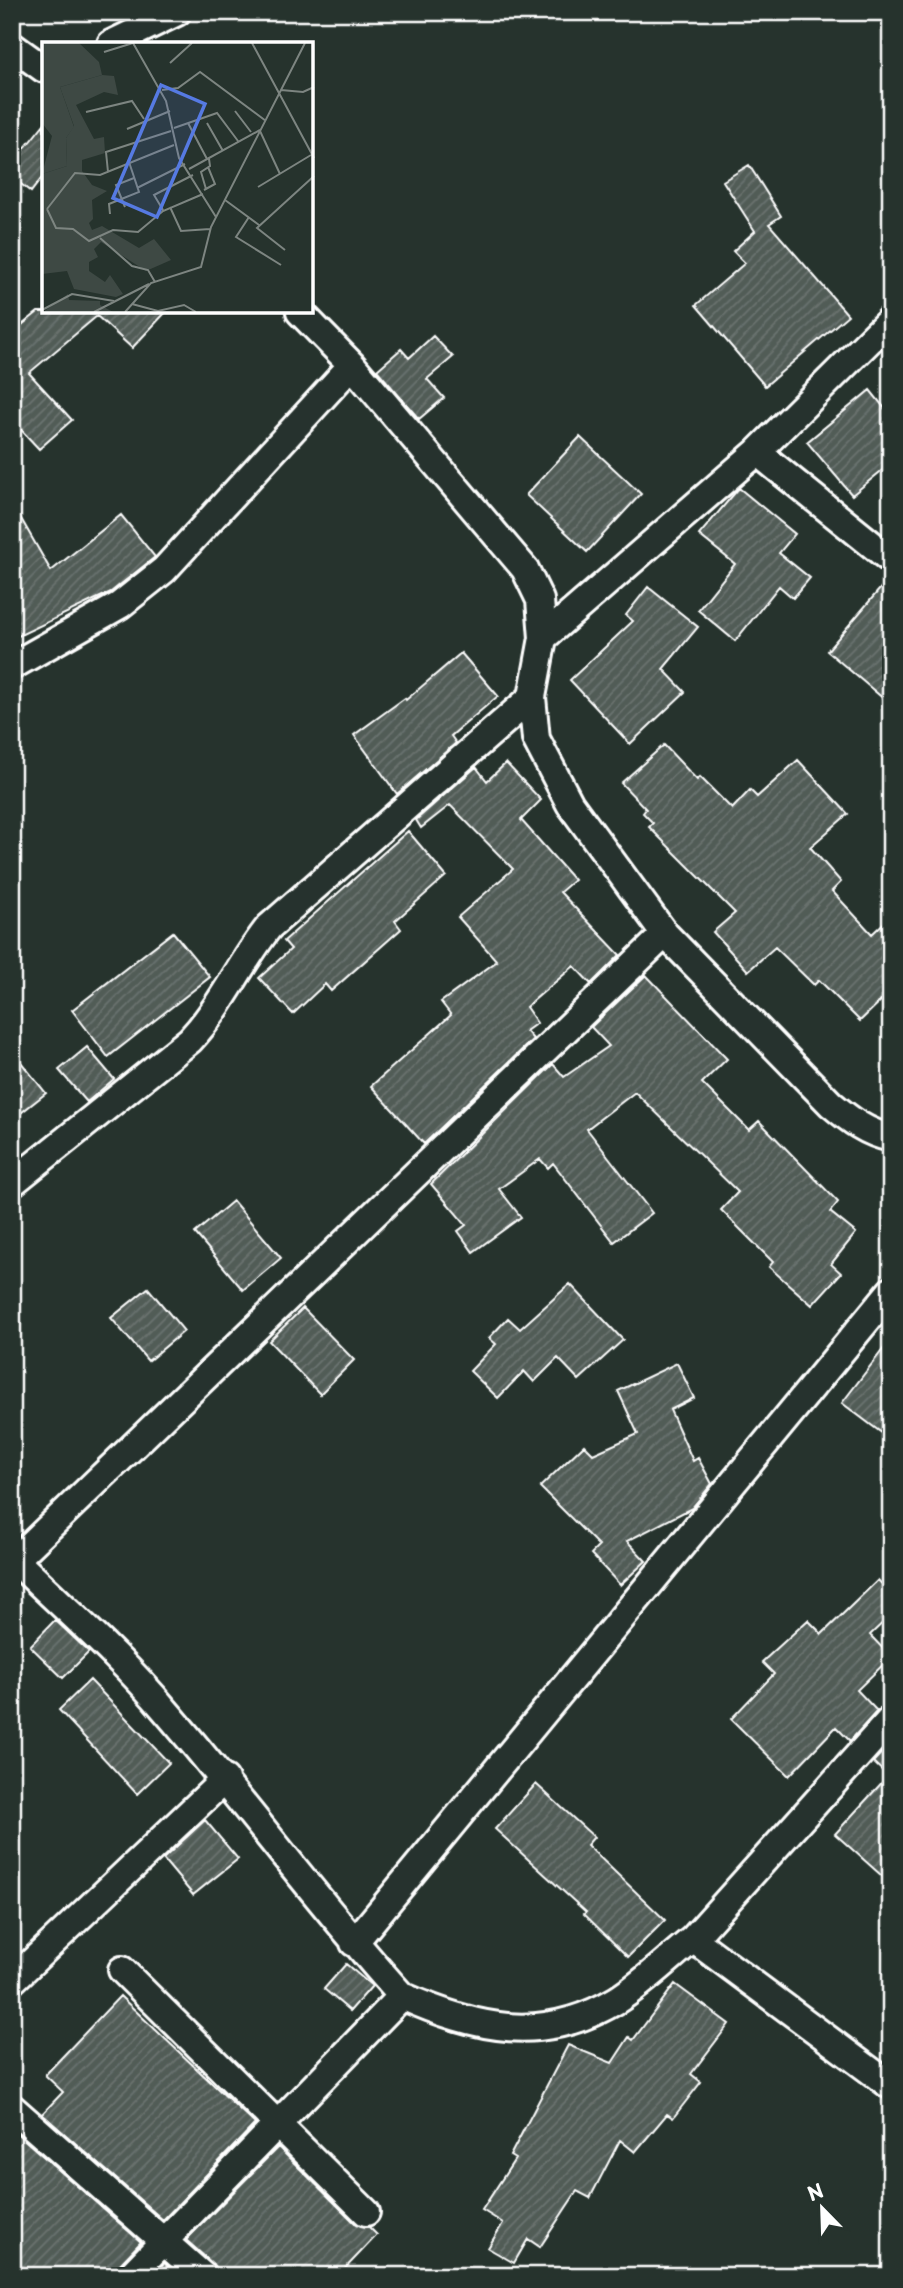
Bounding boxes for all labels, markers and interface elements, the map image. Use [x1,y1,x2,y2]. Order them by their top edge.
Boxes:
inset map [42,42,313,313]
north arrow [788,2172,858,2242]
text: N [803,2176,827,2207]

